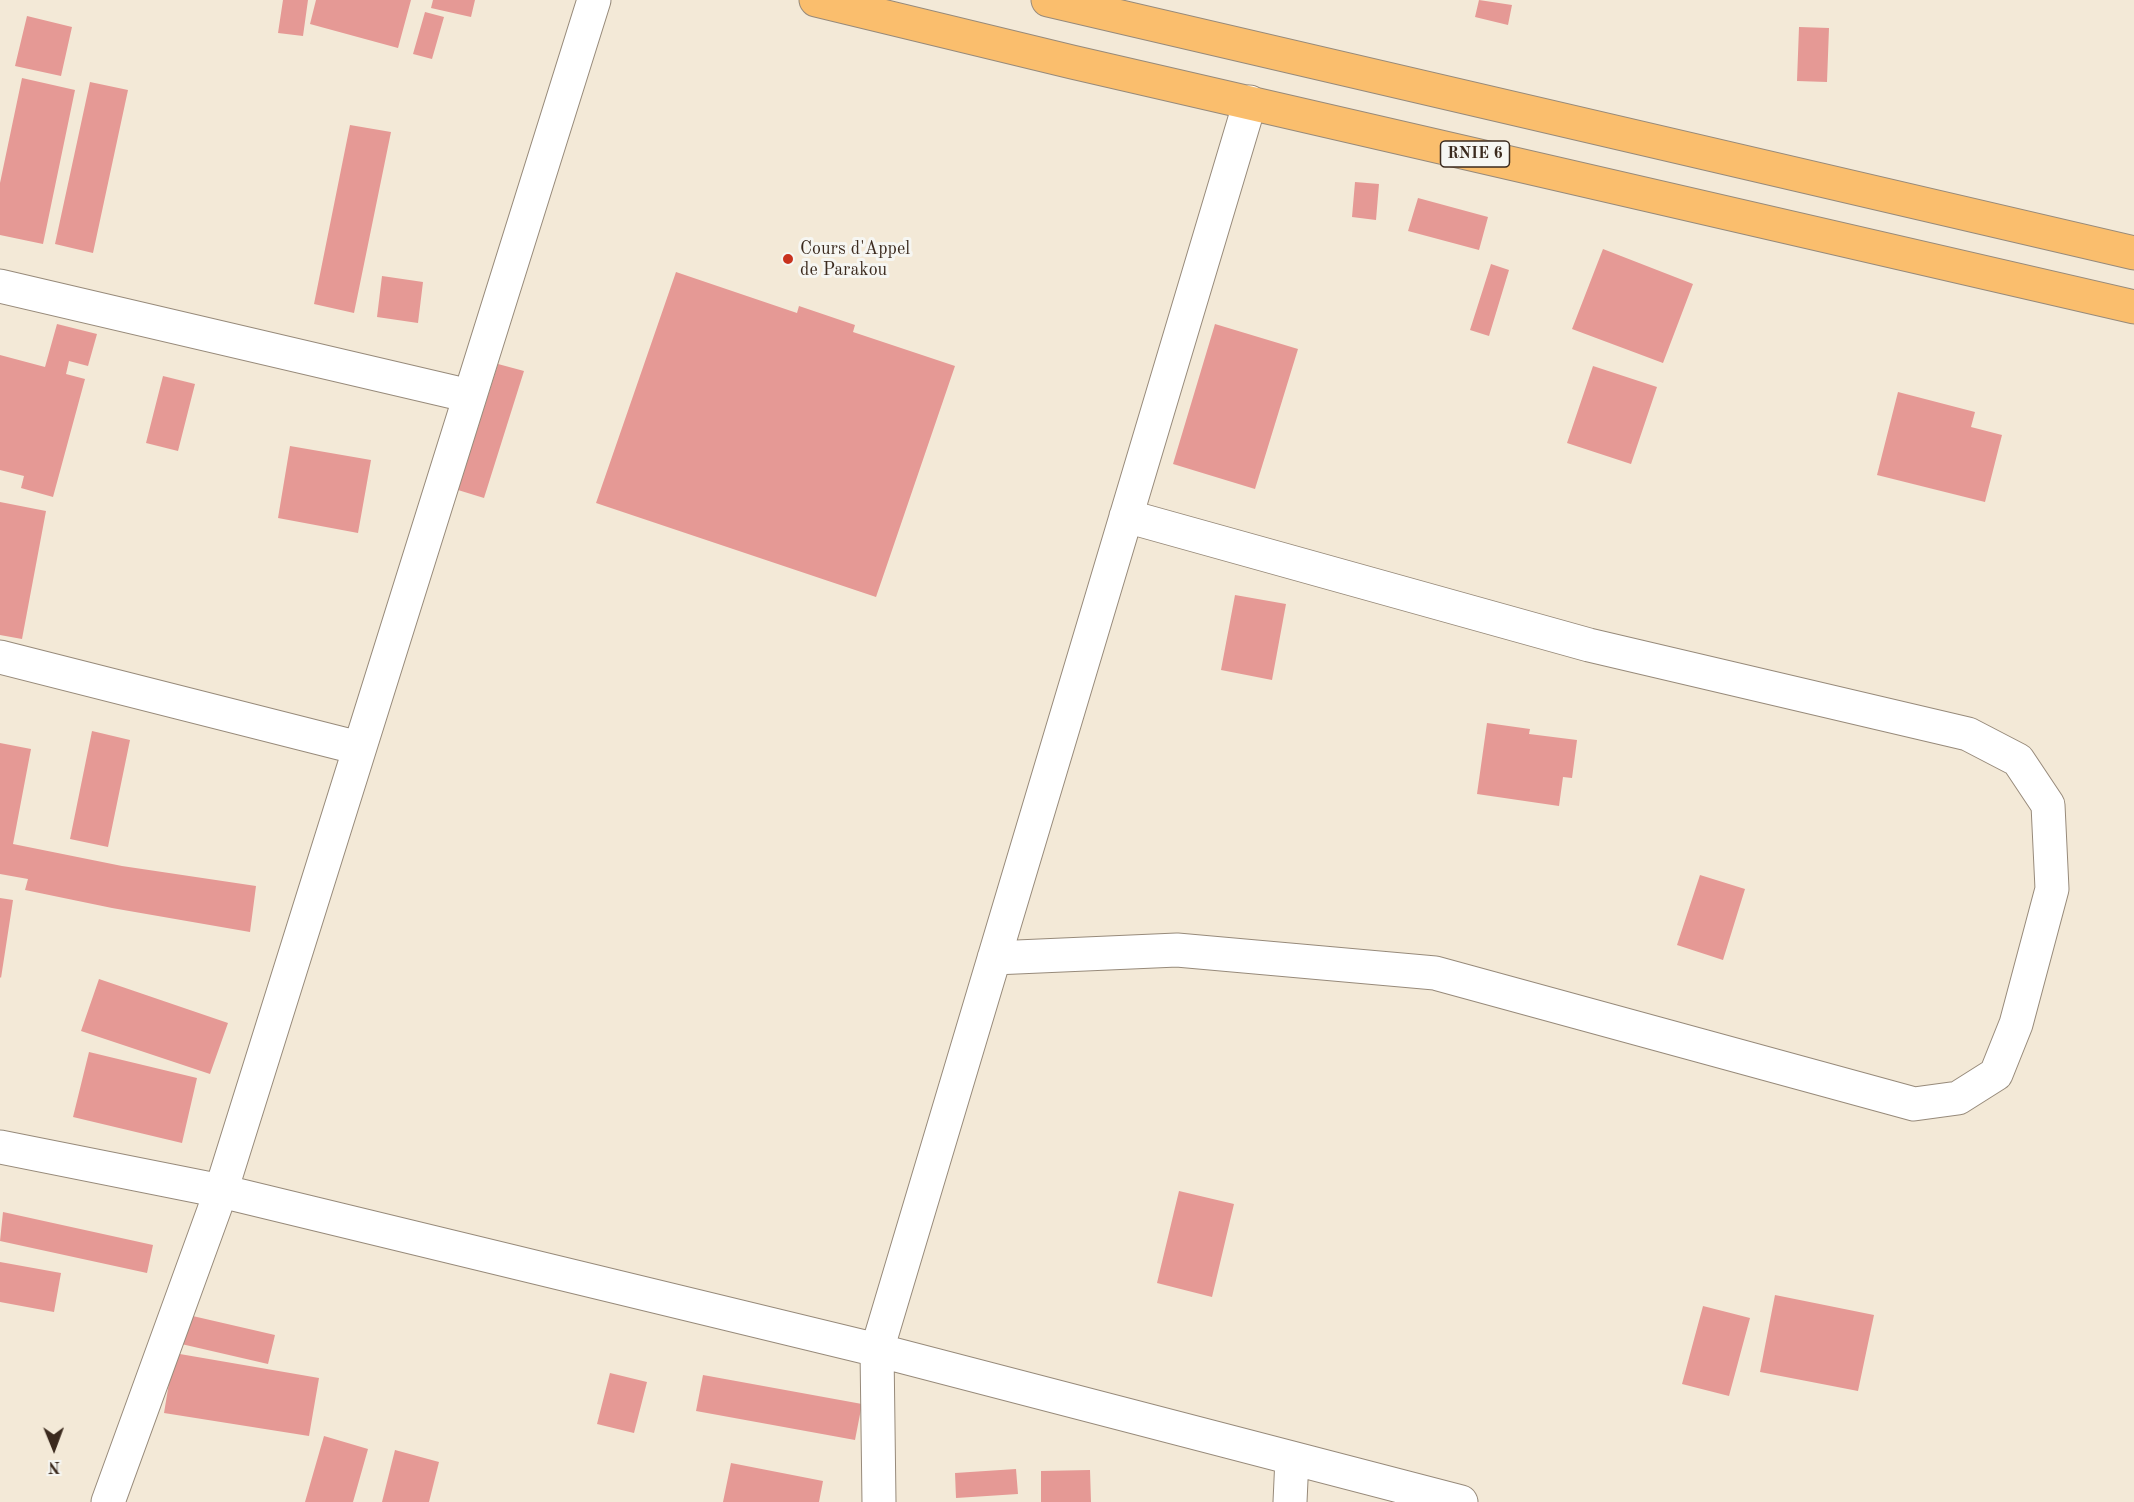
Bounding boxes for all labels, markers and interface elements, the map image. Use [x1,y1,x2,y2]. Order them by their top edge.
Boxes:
road number: RNIE 6 [1440,141,1510,167]
place label: Cours d'Appel de Parakou [800,238,910,280]
marker: Cours d'Appel de Parakou [781,252,795,266]
north arrow [24,1418,84,1478]
text: N [48,1458,61,1474]

